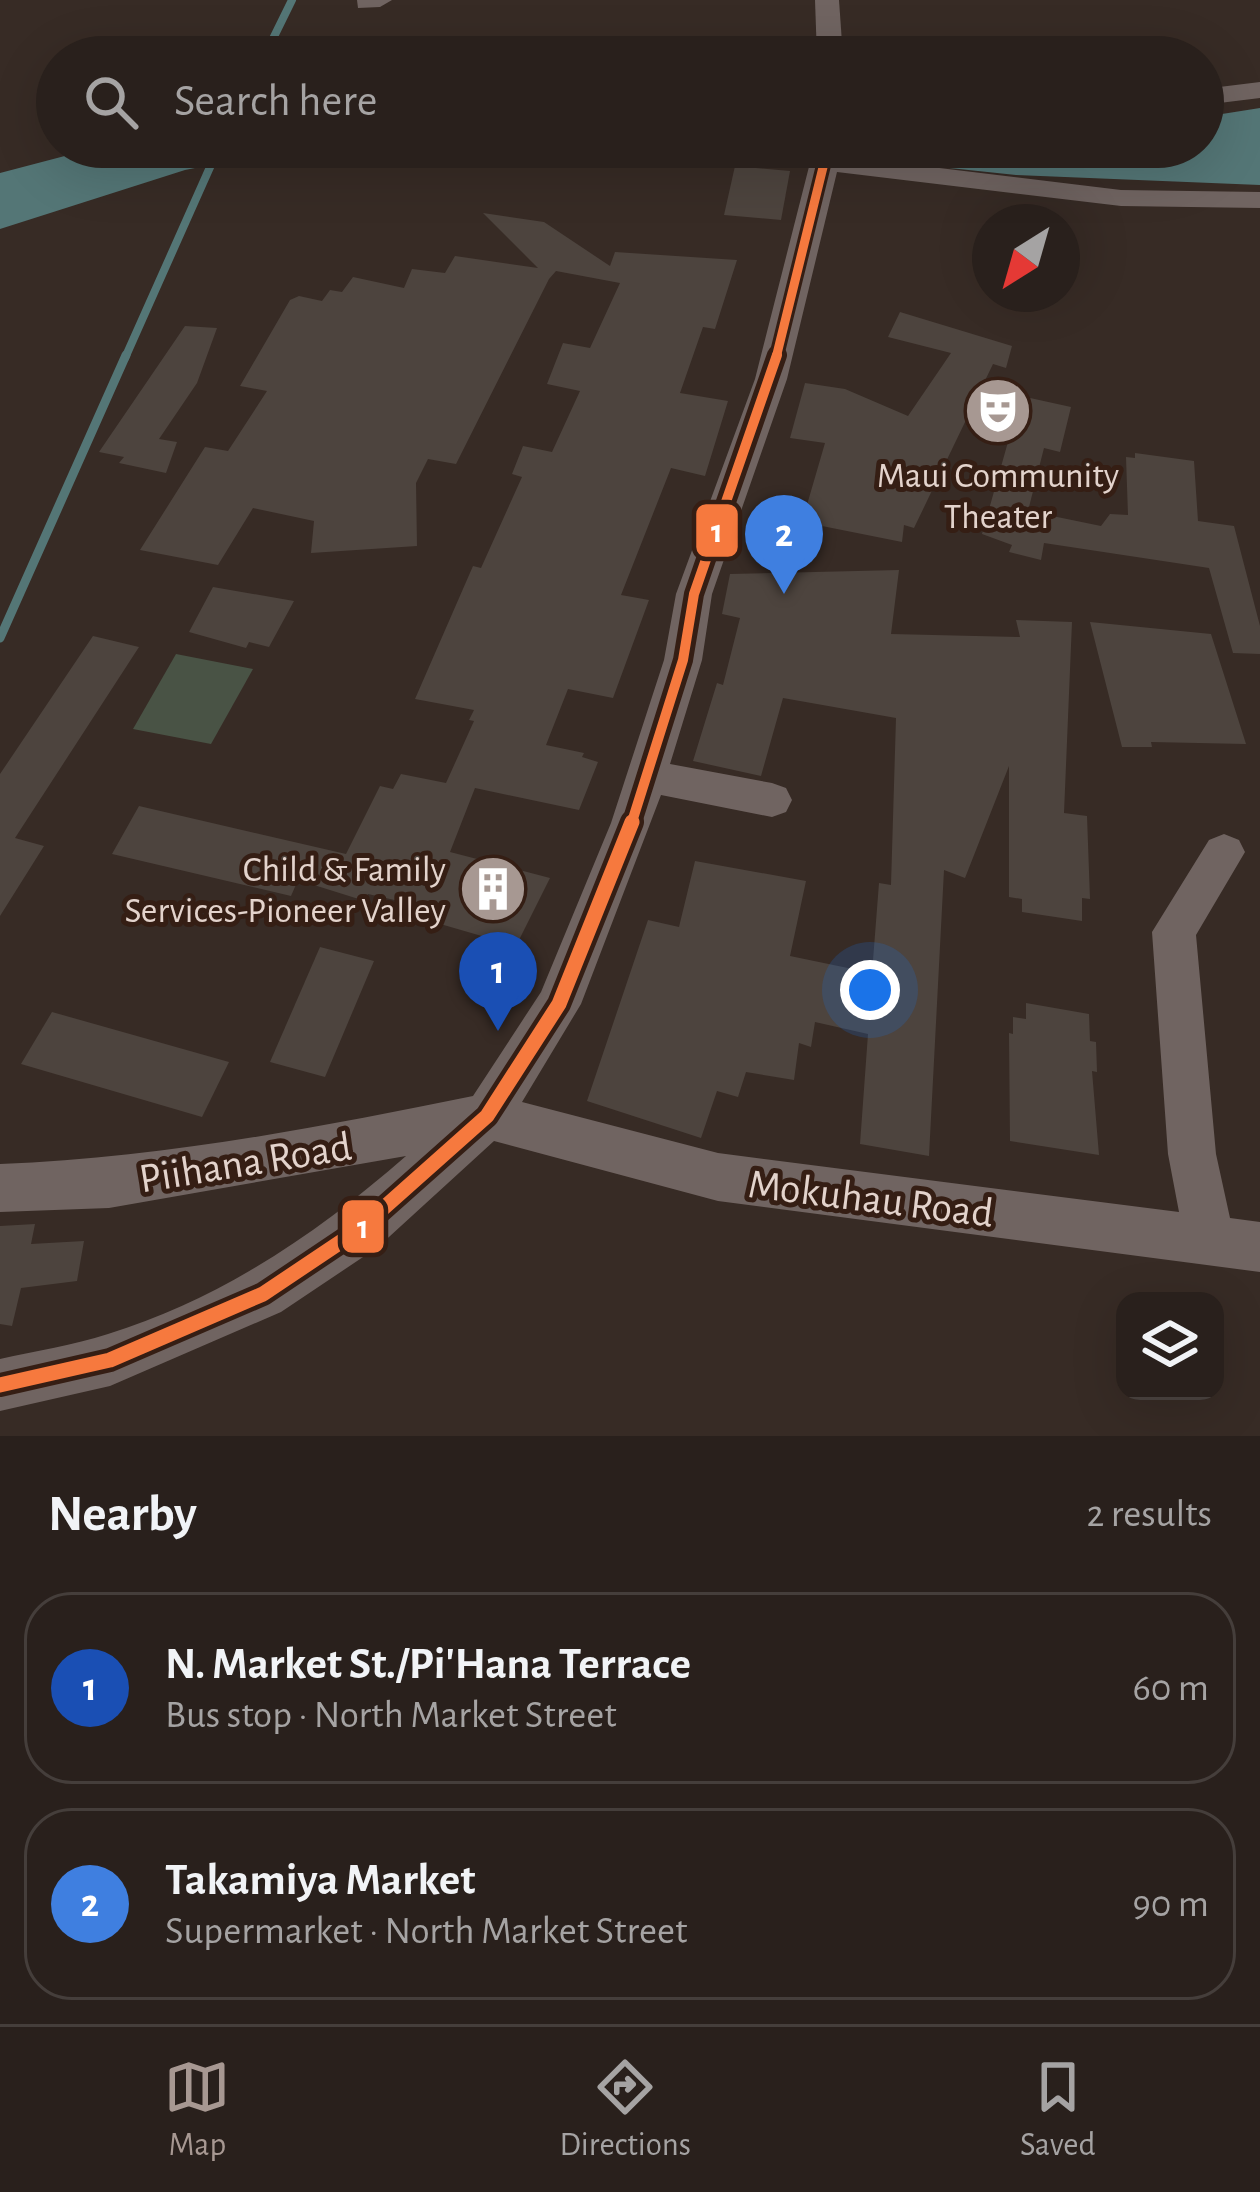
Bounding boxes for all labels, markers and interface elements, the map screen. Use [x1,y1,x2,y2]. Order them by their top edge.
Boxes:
search box [36,36,1224,168]
icon: search [78,69,144,135]
text: Search here [174,79,377,124]
north arrow [972,204,1080,312]
theatre icon: Maui Community Theater [963,376,1033,446]
place label: Maui Community Theater [877,458,1119,535]
pin: 2 [745,495,823,594]
line badge: 1 [694,502,740,559]
text: 1 [711,516,723,549]
place label: Child & Family Services-Pioneer Valley [125,852,446,929]
building icon: Child & Family Services-Pioneer Valley [458,854,528,924]
pin: 1 [459,932,537,1031]
your location [840,960,900,1020]
street label: Piihana Road [136,1125,355,1200]
street label: Mokuhau Road [746,1163,996,1235]
line badge: 1 [340,1198,386,1255]
text: 1 [357,1212,369,1245]
map controls [1116,1292,1224,1400]
button: layers [1116,1292,1224,1400]
text: Nearby [48,1489,197,1540]
text: 2 results [1086,1495,1212,1534]
text: N. Market St./Pi'Hana Terrace [165,1642,691,1687]
text: 1 [83,1669,97,1708]
text: 60 m [1132,1669,1209,1708]
text: Bus stop · North Market Street [165,1696,617,1735]
text: Takamiya Market [165,1858,475,1903]
text: 2 [81,1885,99,1924]
text: 90 m [1132,1885,1209,1924]
text: Supermarket · North Market Street [165,1912,687,1951]
tab: Map [164,2054,230,2166]
tab: Directions [559,2054,691,2166]
tab: Saved [1020,2054,1095,2166]

